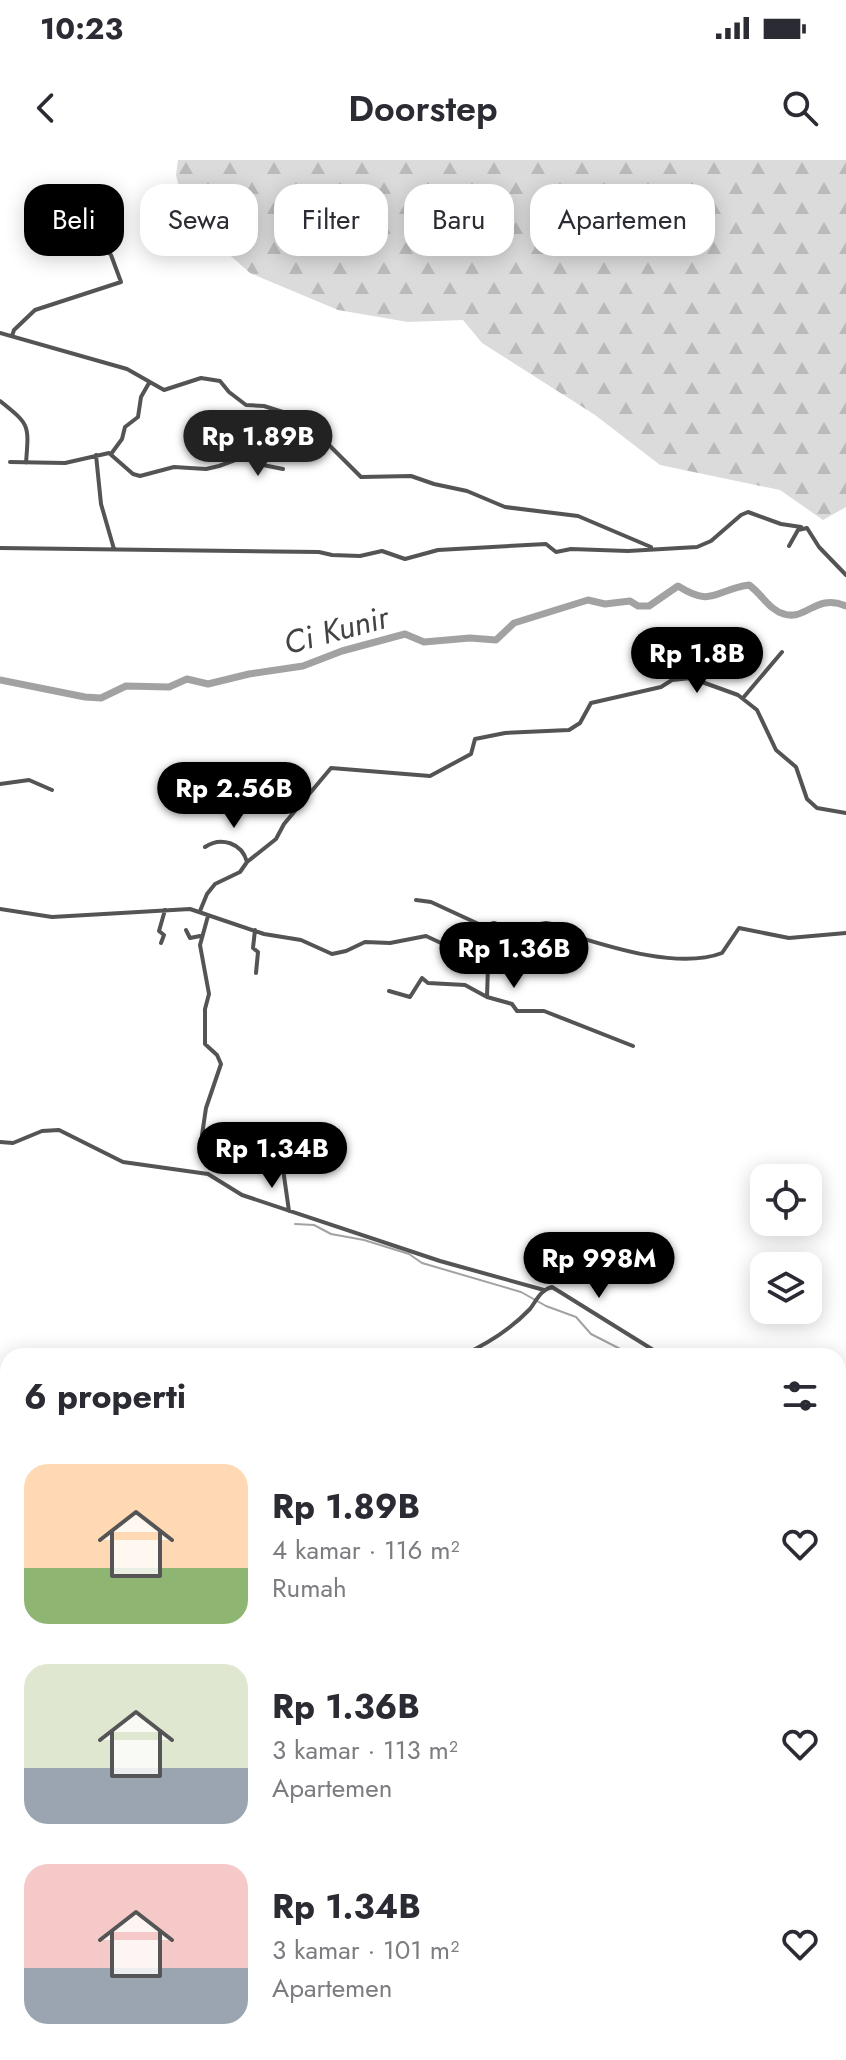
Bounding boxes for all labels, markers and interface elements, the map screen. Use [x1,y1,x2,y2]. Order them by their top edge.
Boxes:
text: 10:23 [40,7,123,50]
text: Doorstep [348,82,498,134]
icon: back [24,86,68,130]
icon: search [778,86,822,130]
chip: Beli [24,184,124,256]
chip: Sewa [140,184,258,256]
chip: Filter [274,184,388,256]
chip: Baru [404,184,514,256]
chip: Apartemen [530,184,715,256]
pin: Rp 1.89B [175,410,341,478]
text: Rp 1.89B [201,417,315,455]
water label: Ci Kunir [278,593,396,666]
pin: Rp 1.8B [623,627,771,695]
text: Rp 1.8B [649,634,745,672]
pin: Rp 2.56B [151,762,317,830]
text: Rp 2.56B [175,769,293,807]
pin: Rp 1.36B [431,922,597,990]
text: Rp 1.36B [457,929,571,967]
pin: Rp 1.34B [189,1122,355,1190]
text: Rp 1.34B [215,1129,329,1167]
map controls [750,1164,822,1324]
button: locate [750,1164,822,1236]
pin: Rp 998M [525,1232,673,1300]
text: Rp 998M [542,1239,656,1277]
button: layers [750,1252,822,1324]
text: 6 properti [24,1372,186,1421]
icon: filters [778,1374,822,1418]
text: Rp 1.89B [272,1482,420,1531]
icon: home [88,1496,184,1592]
icon: heart [778,1522,822,1566]
text: 4 kamar · 116 m² [272,1531,459,1569]
text: Rumah [272,1569,347,1607]
text: Rp 1.36B [272,1682,420,1731]
icon: home [88,1696,184,1792]
icon: heart [778,1722,822,1766]
text: 3 kamar · 113 m² [272,1731,458,1769]
text: Apartemen [272,1769,392,1807]
text: Rp 1.34B [272,1882,421,1931]
icon: home [88,1896,184,1992]
icon: heart [778,1922,822,1966]
text: 3 kamar · 101 m² [272,1931,459,1969]
text: Apartemen [272,1969,392,2007]

